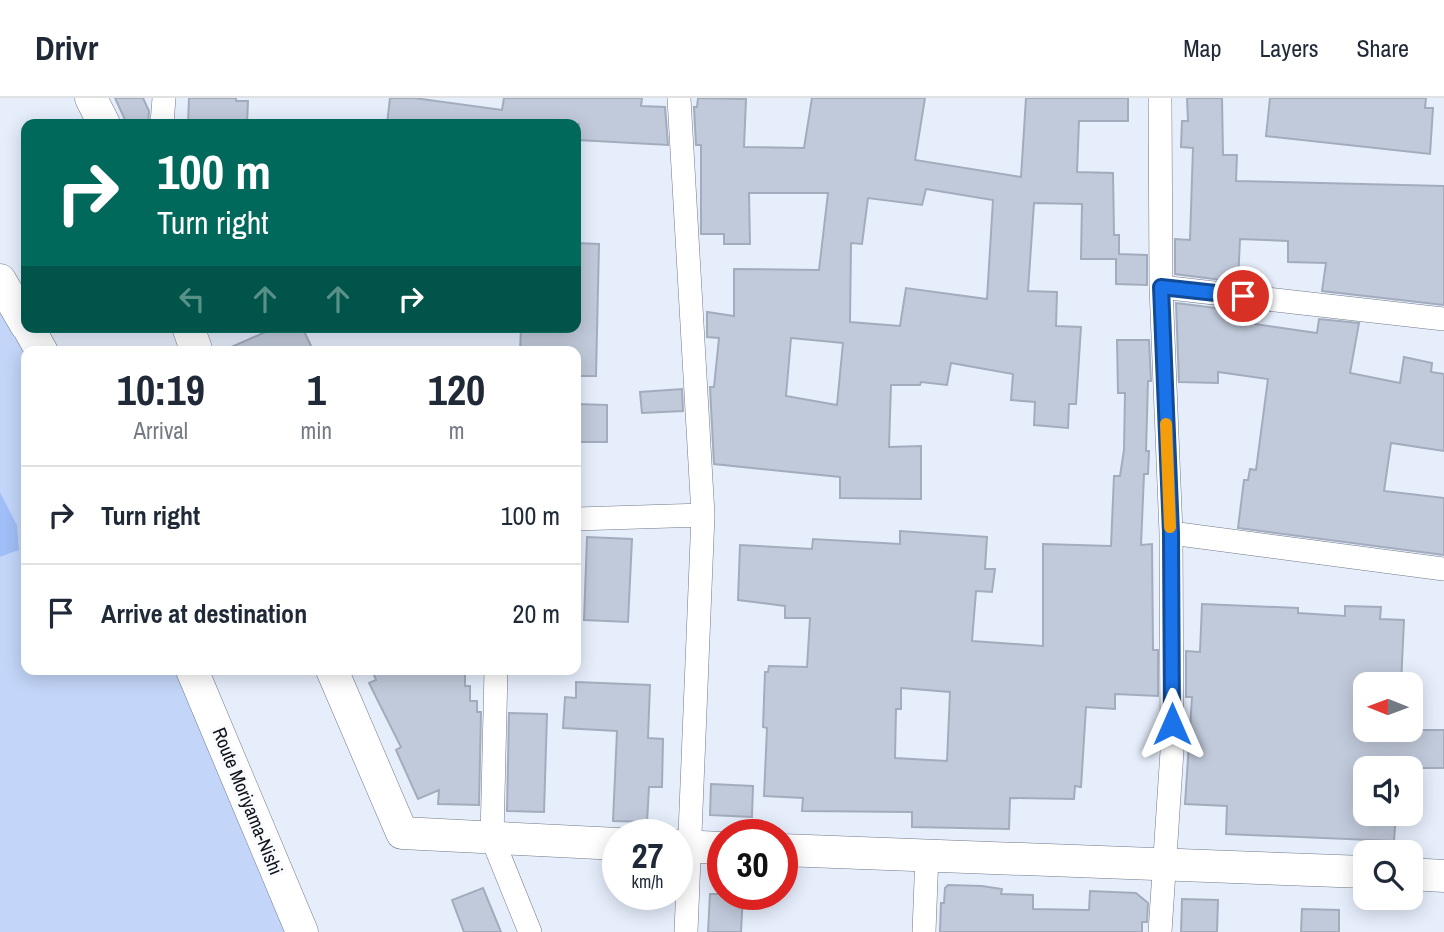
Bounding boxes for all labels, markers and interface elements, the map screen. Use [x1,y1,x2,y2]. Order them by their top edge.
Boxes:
text: Drivr [35,26,98,70]
text: Map [1183,32,1221,64]
text: Layers [1259,32,1318,64]
text: Share [1356,32,1409,64]
text: 100 m [157,138,271,204]
icon: right [42,147,133,238]
text: Turn right [157,201,269,244]
pin [1213,266,1273,326]
icon: arrive [1224,277,1262,315]
icon: left [173,280,211,318]
icon: ahead [246,280,284,318]
icon: ahead [319,280,357,318]
icon: right [392,280,430,318]
text: 10:19 [117,362,205,418]
text: 1 [307,362,326,418]
text: 120 [428,362,485,418]
text: Arrival [134,415,188,446]
text: min [301,415,332,446]
text: m [449,415,464,446]
icon: right [42,496,80,534]
text: Turn right [101,498,200,533]
text: 100 m [501,498,560,533]
icon: arrive [42,594,80,632]
text: Arrive at destination [101,596,307,631]
text: 20 m [513,596,560,631]
north arrow [1353,672,1423,742]
map controls [1353,672,1423,910]
position arrow [1135,687,1209,761]
street label: Route Moriyama-Nishi [207,723,289,879]
button: sound [1353,756,1423,826]
speed limit sign: 30 [707,819,798,910]
text: 27 [632,832,663,879]
button: search [1353,840,1423,910]
text: km/h [632,869,664,894]

